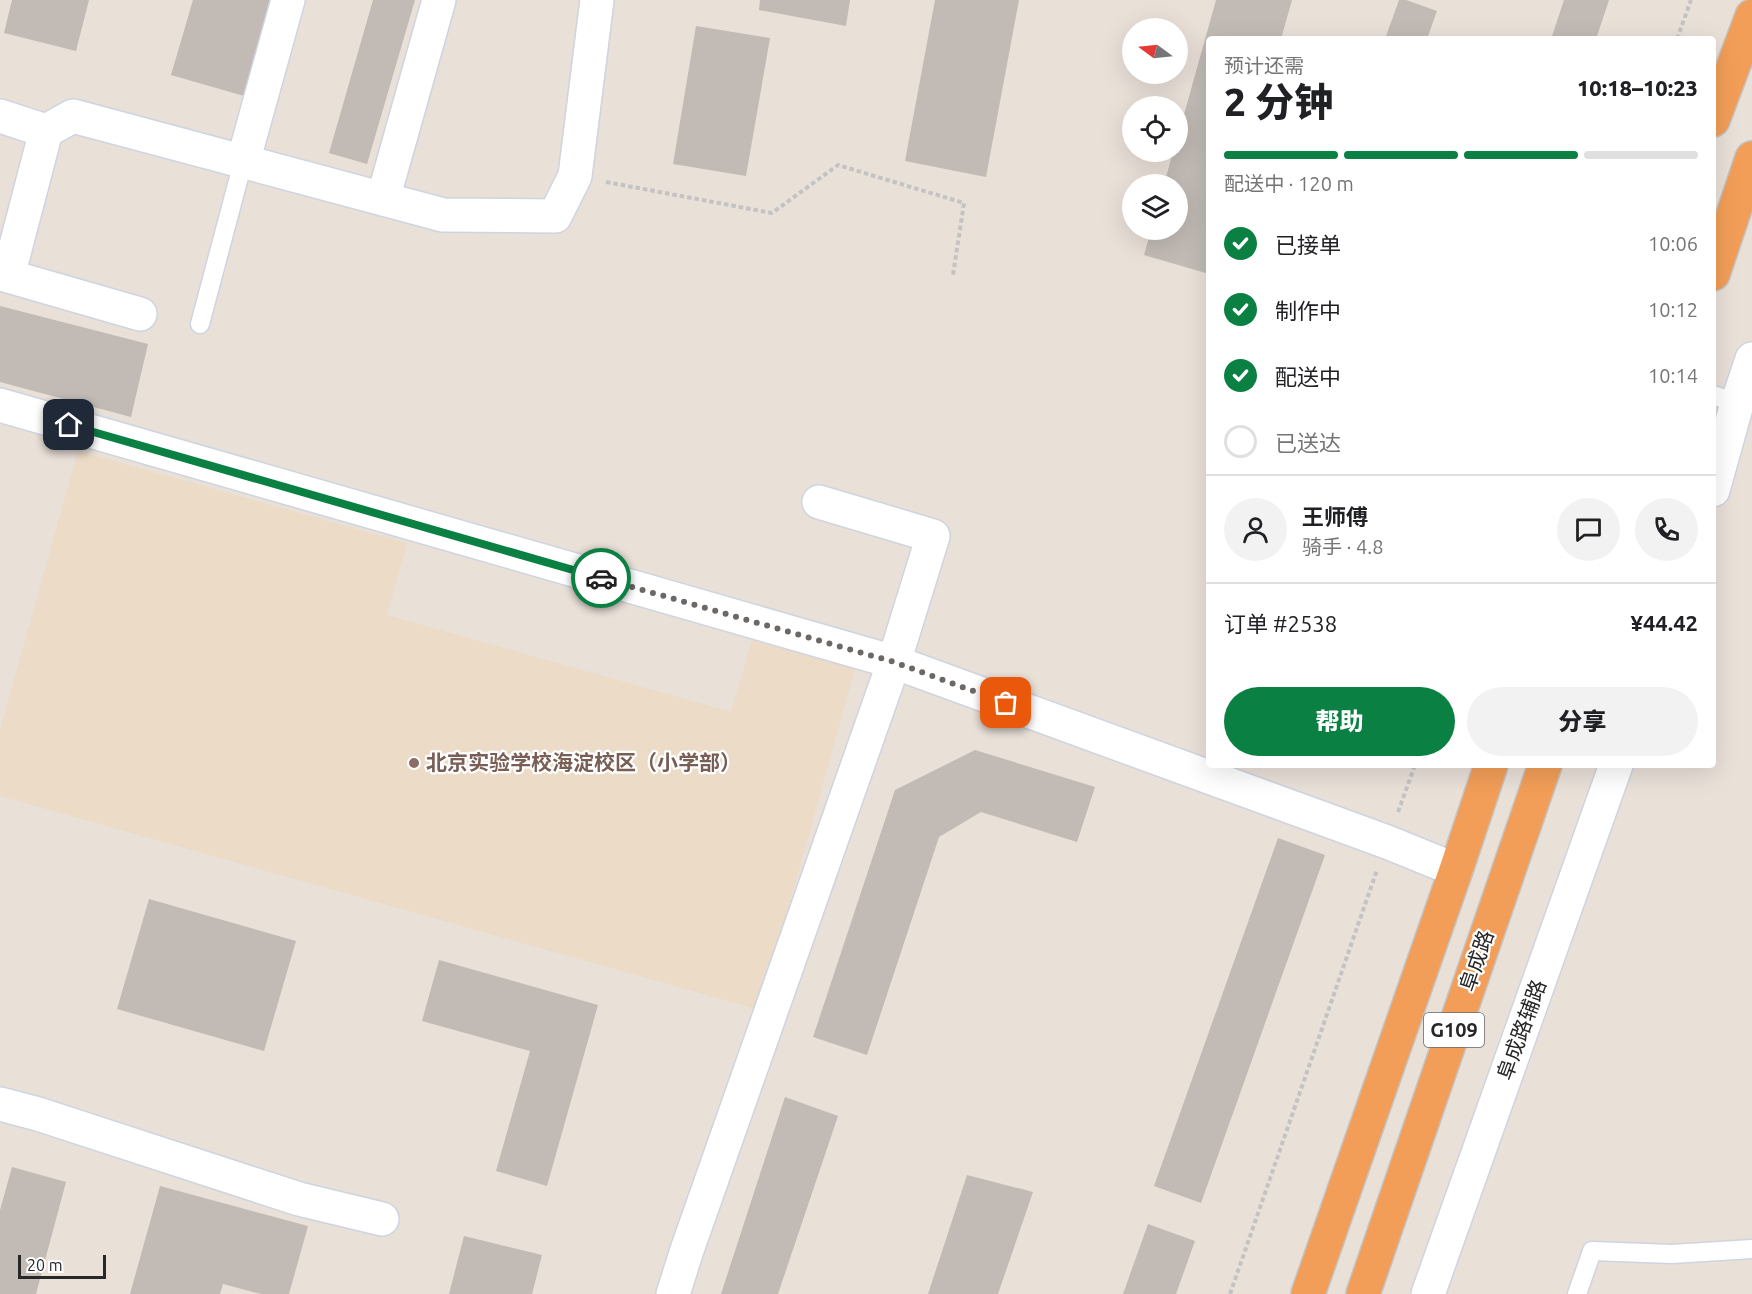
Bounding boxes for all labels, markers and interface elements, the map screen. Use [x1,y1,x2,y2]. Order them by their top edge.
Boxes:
north arrow [1122,18,1188,84]
map controls [1122,18,1188,240]
text: 预计还需 [1224,54,1304,77]
text: 10:18–10:23 [1577,75,1698,100]
text: 2 分钟 [1224,80,1333,123]
button: locate [1122,96,1188,162]
text: 配送中 · 120 m [1224,172,1354,195]
button: layers [1122,174,1188,240]
icon: check [1224,227,1257,260]
text: 已接单 [1275,232,1341,257]
text: 10:06 [1648,232,1698,255]
icon: check [1224,293,1257,326]
text: 制作中 [1275,298,1341,323]
text: 10:12 [1648,298,1698,321]
icon: check [1224,359,1257,392]
text: 配送中 [1275,364,1341,389]
text: 10:14 [1648,364,1698,387]
pin [43,399,94,450]
icon: home [52,408,85,441]
text: 已送达 [1275,430,1341,455]
button: person [1224,498,1287,561]
button: chat [1557,498,1620,561]
button: phone [1635,498,1698,561]
text: 王师傅 [1302,504,1368,529]
text: 骑手 · 4.8 [1302,535,1384,558]
courier [571,548,631,608]
icon: car [585,562,618,595]
text: ¥44.42 [1631,610,1698,635]
text: 订单 #2538 [1224,611,1337,636]
pin [980,677,1031,728]
icon: bag [989,686,1022,719]
button: 帮助 [1224,687,1455,756]
button: 分享 [1467,687,1698,756]
place label: 北京实验学校海淀校区（小学部） [426,750,741,774]
marker: 北京实验学校海淀校区（小学部） [407,756,421,770]
street label: 阜成路 [1454,927,1498,994]
street label: 阜成路辅路 [1492,976,1550,1083]
road number: G109 [1424,1013,1484,1047]
scale bar [18,1252,106,1280]
text: 20 m [27,1256,63,1274]

